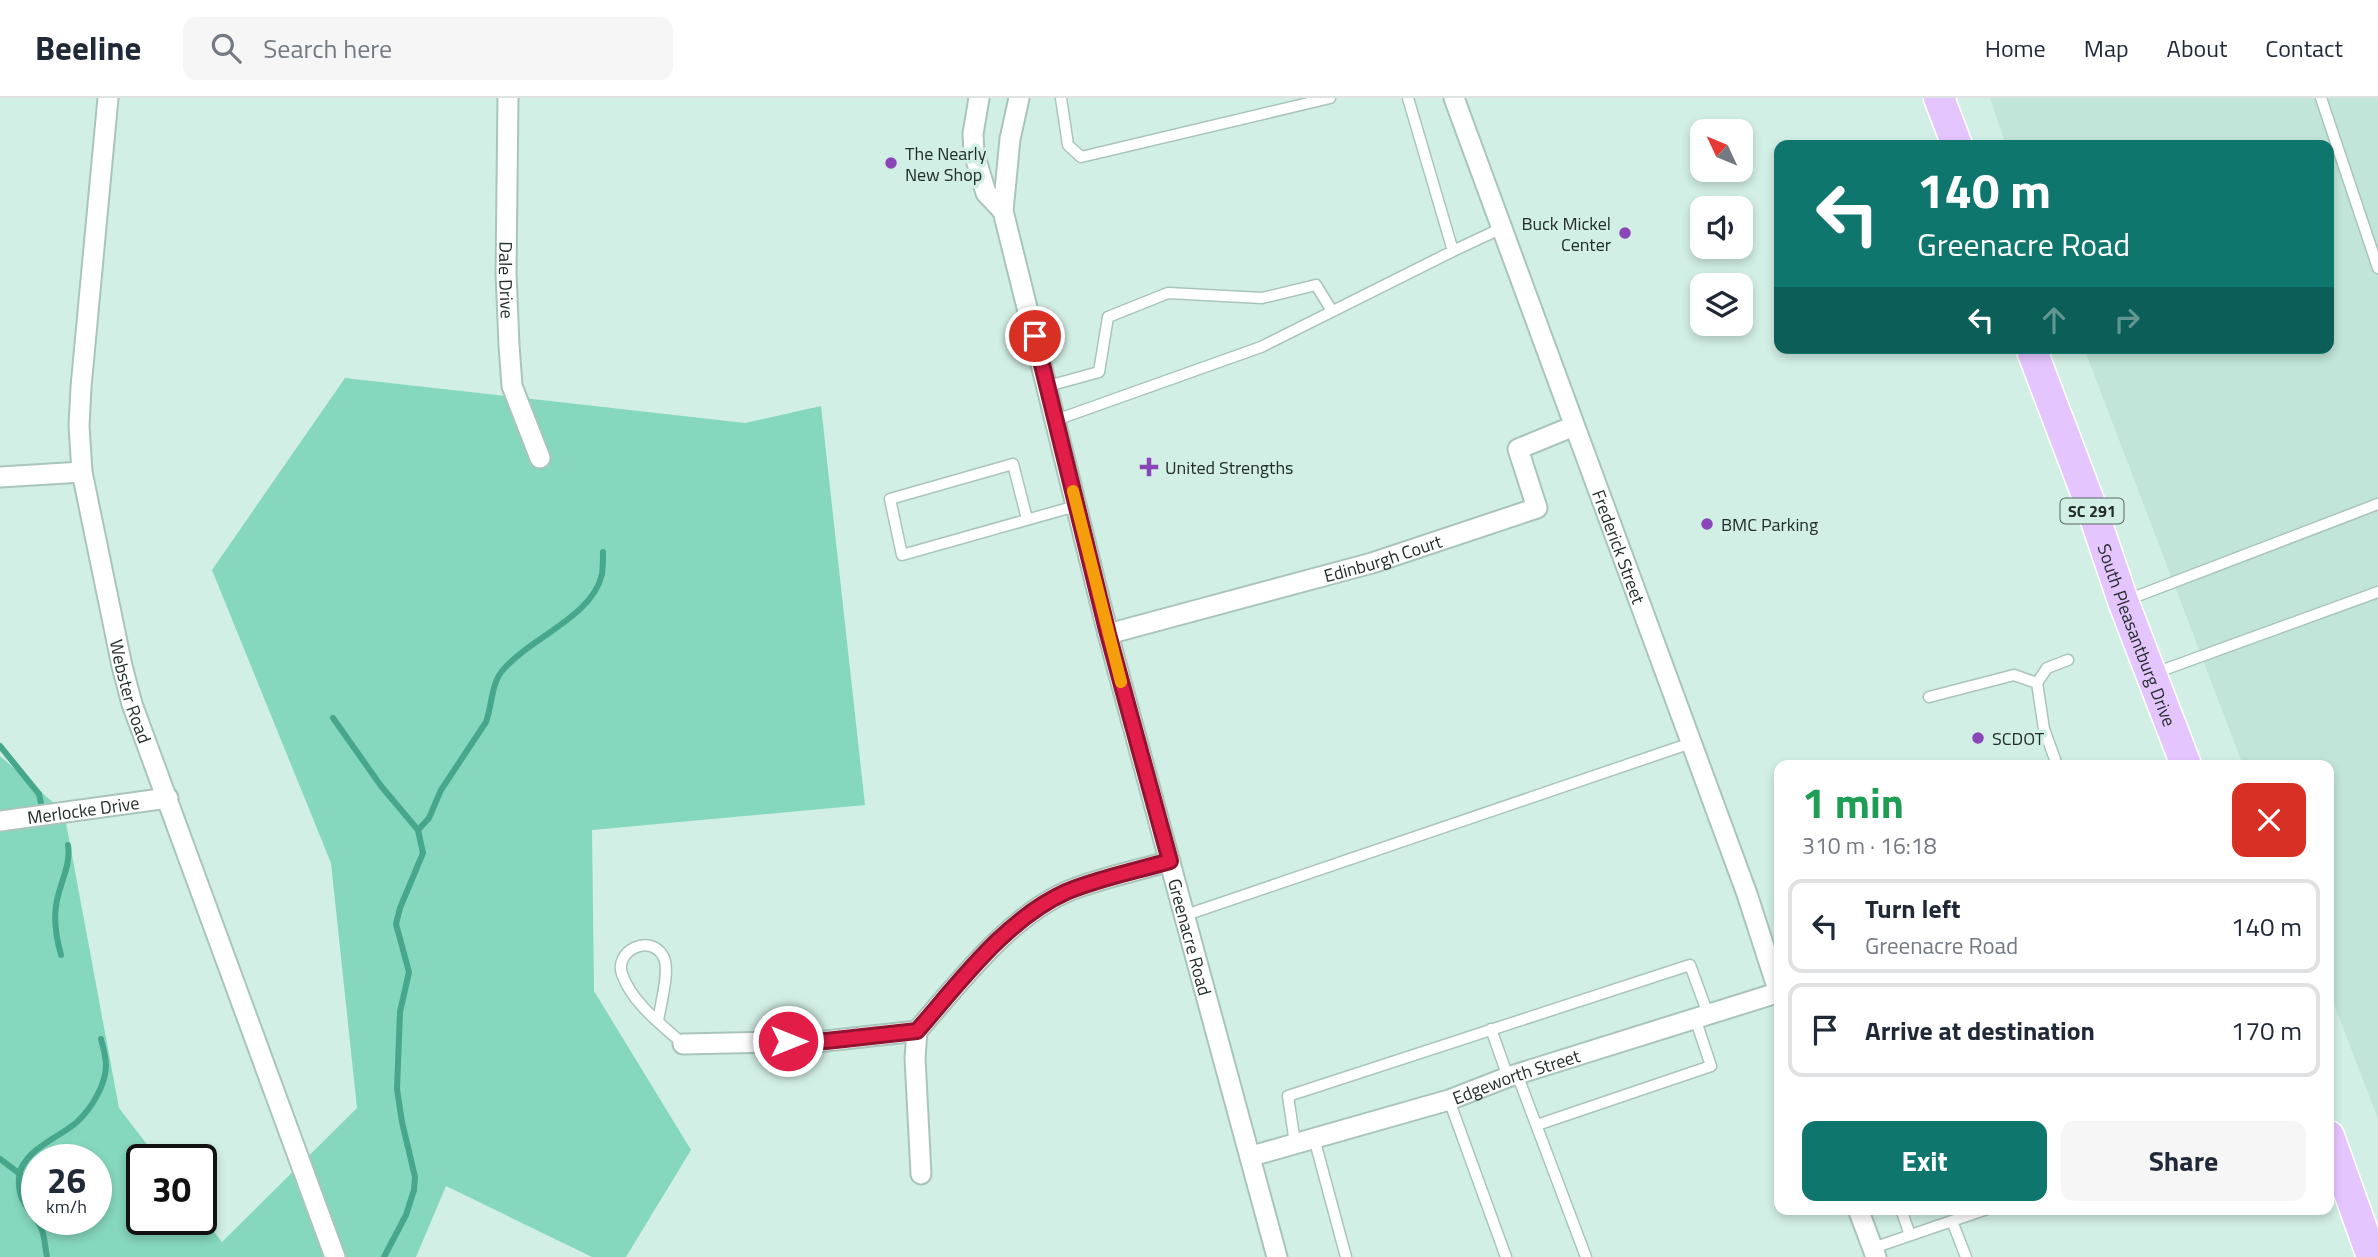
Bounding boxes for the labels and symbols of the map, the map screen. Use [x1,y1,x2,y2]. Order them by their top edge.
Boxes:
north arrow [1690,119,1754,182]
place label: The Nearly New Shop [905,140,987,188]
marker: The Nearly New Shop [883,155,899,171]
place label: Buck Mickel Center [1521,210,1611,258]
marker: Buck Mickel Center [1617,225,1633,241]
street label: Dale Drive [492,241,521,319]
pin [1005,306,1065,366]
place label: United Strengths [1165,454,1293,481]
marker: United Strengths [1139,457,1159,477]
street label: Frederick Street [1586,486,1653,608]
road number: SC 291 [2060,498,2124,524]
place label: BMC Parking [1721,511,1818,538]
marker: BMC Parking [1699,516,1715,532]
street label: Edinburgh Court [1321,527,1446,589]
street label: South Pleasantburg Drive [2091,540,2183,730]
street label: Webster Road [103,637,159,747]
place label: SCDOT [1992,725,2045,752]
marker: SCDOT [1970,730,1986,746]
street label: Merlocke Drive [26,789,141,831]
street label: Greenacre Road [1161,875,1219,998]
position arrow [751,1004,825,1078]
street label: Edgeworth Street [1448,1042,1584,1111]
speed limit sign: 30 [126,1144,217,1235]

